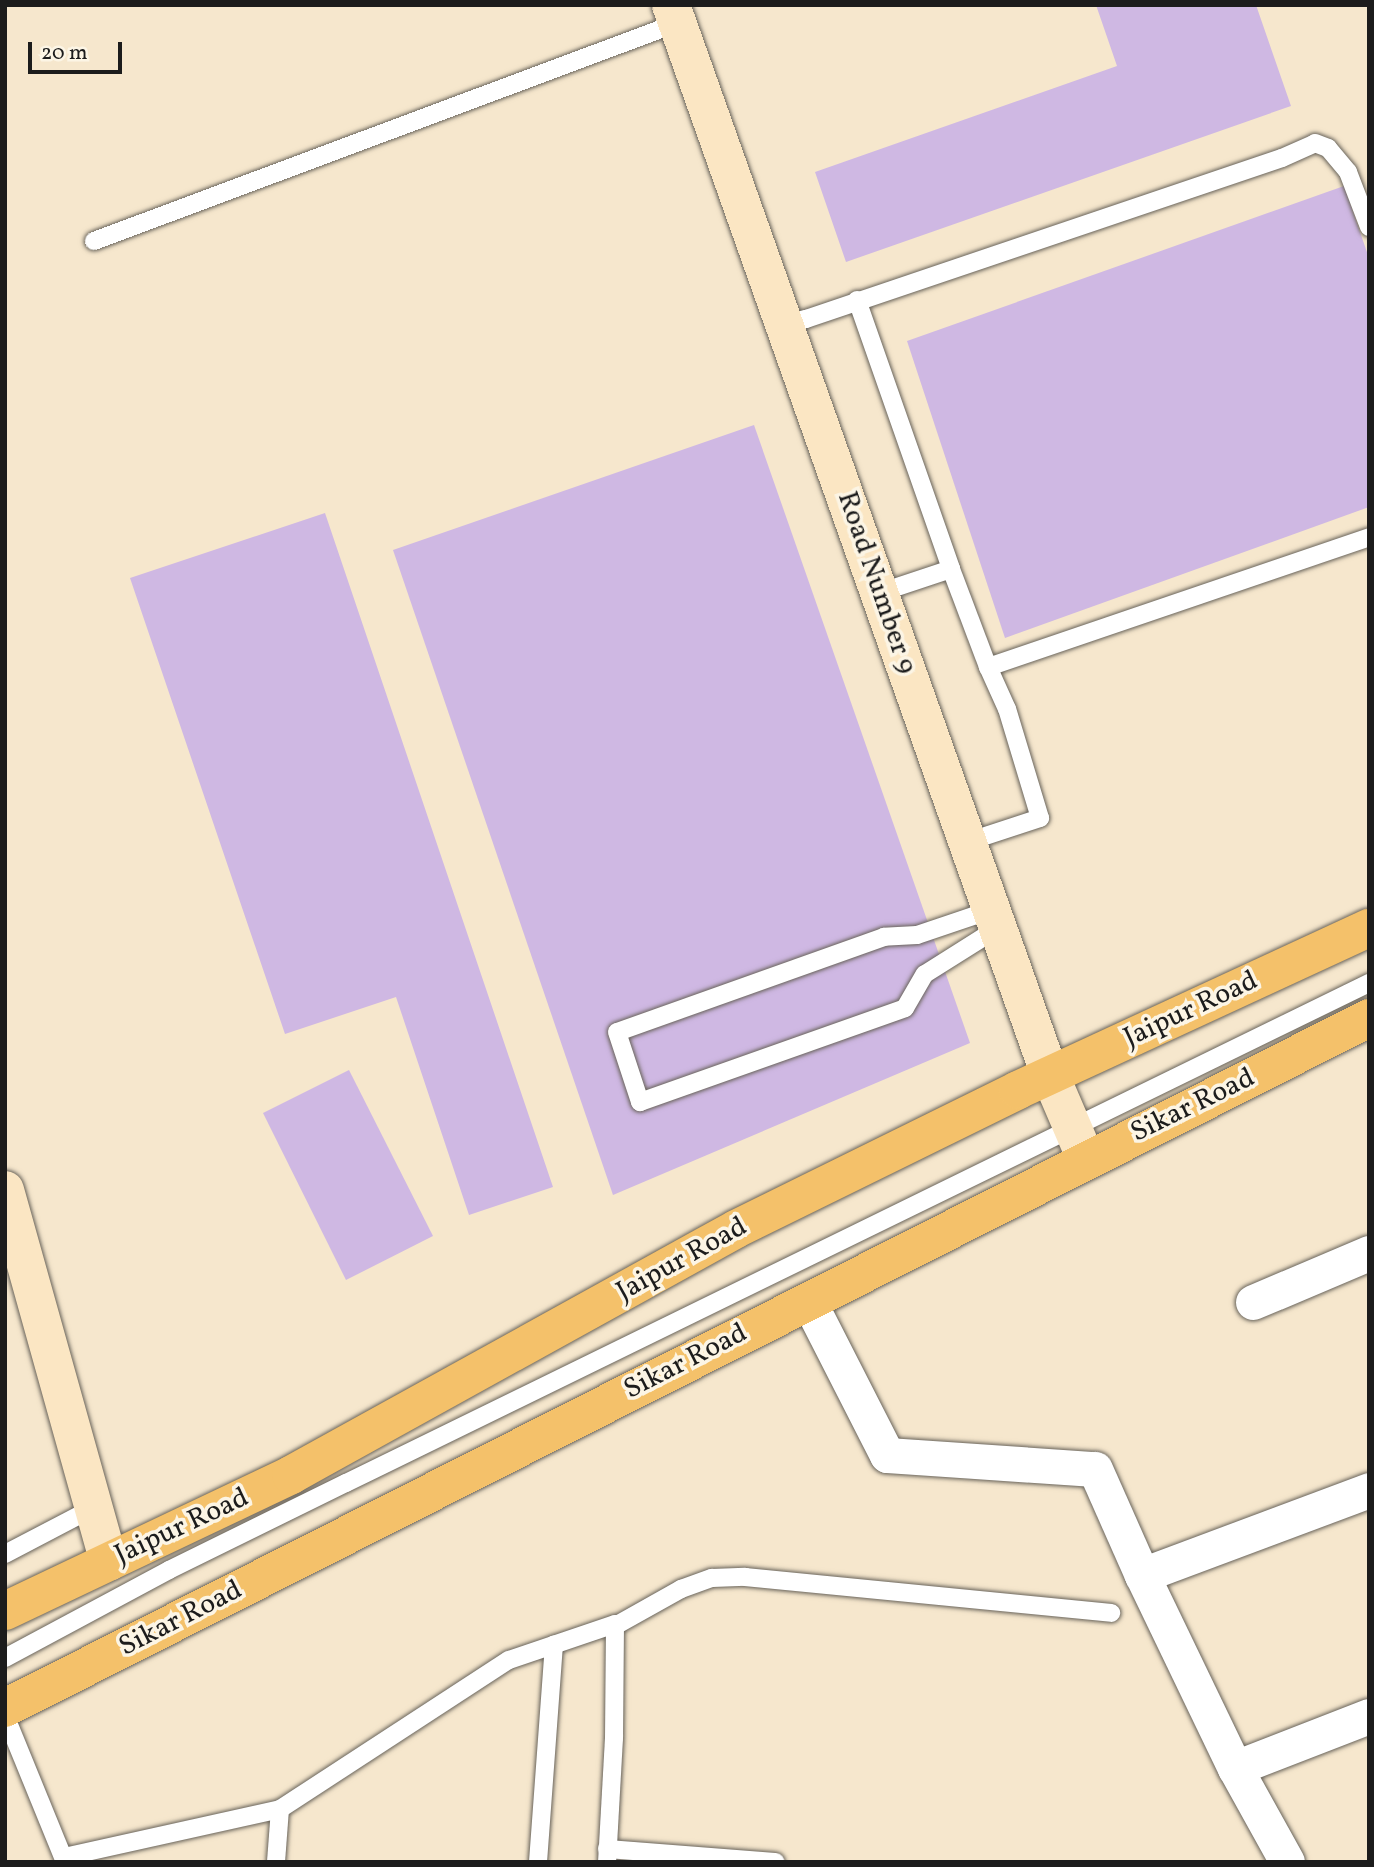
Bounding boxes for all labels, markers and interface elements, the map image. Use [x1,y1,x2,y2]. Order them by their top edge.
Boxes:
scale bar [32,28,126,72]
text: 20 m [41,39,87,68]
street label: Road Number 9 [829,487,923,679]
street label: Jaipur Road [1119,964,1263,1056]
street label: Sikar Road [1126,1062,1260,1150]
street label: Jaipur Road [611,1210,753,1310]
street label: Sikar Road [619,1317,753,1407]
street label: Jaipur Road [110,1481,254,1573]
street label: Sikar Road [114,1574,248,1664]

